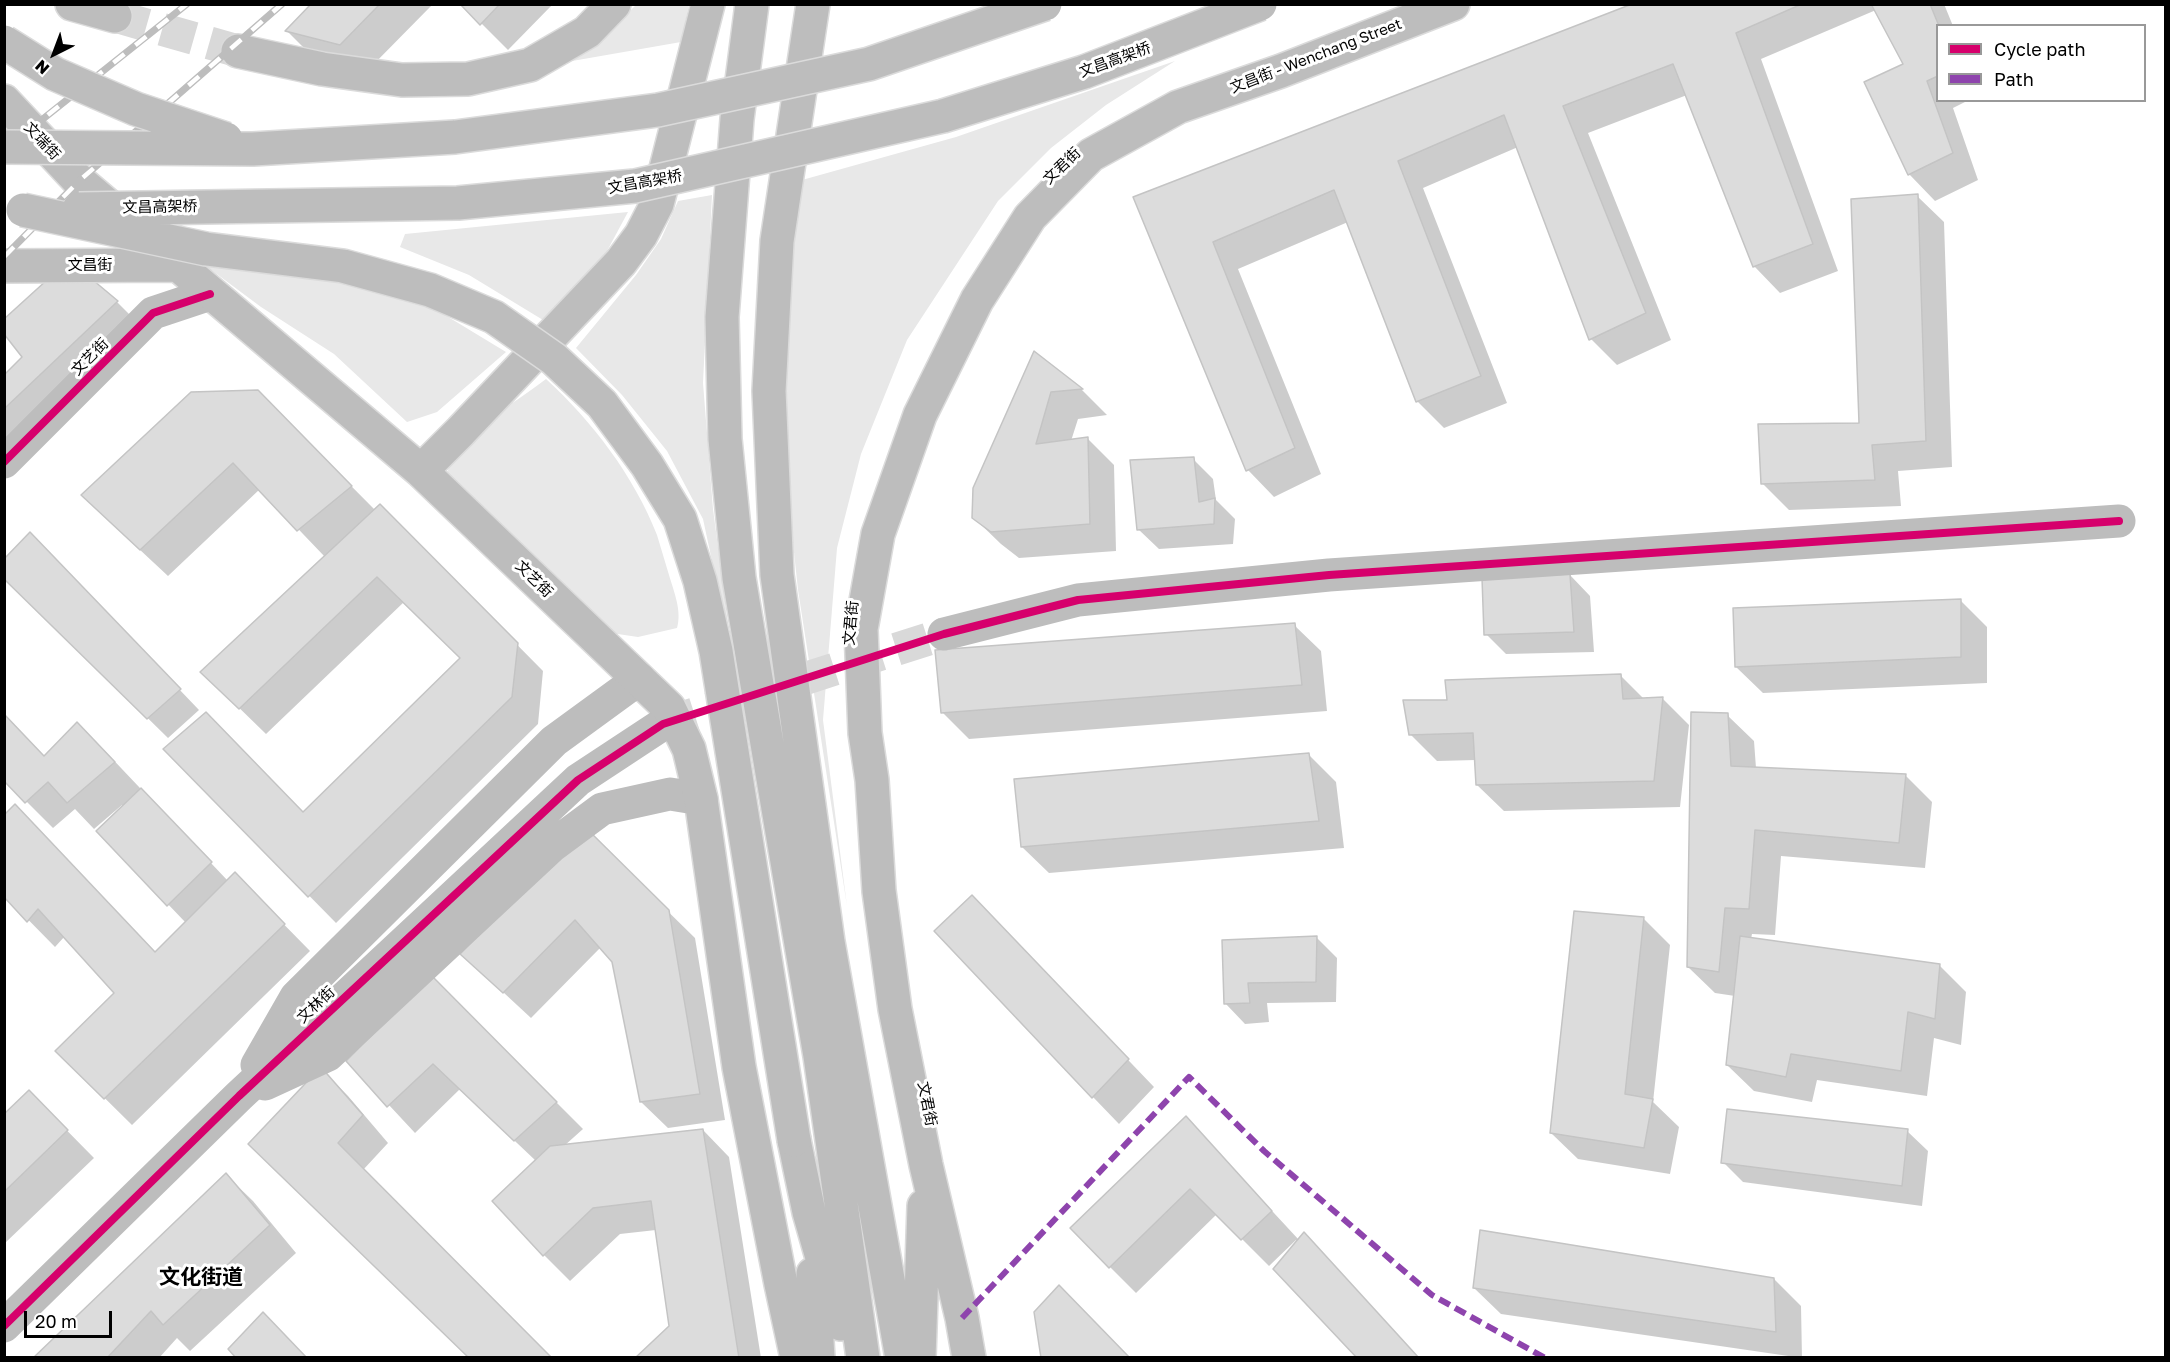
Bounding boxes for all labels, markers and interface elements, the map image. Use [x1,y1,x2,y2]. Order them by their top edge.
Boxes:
street label: 文昌街 - Wenchang Street [1228,15,1404,97]
north arrow [24,24,84,84]
legend [1936,24,2146,102]
text: Cycle path [1994,38,2086,60]
street label: 文昌高架桥 [1077,39,1153,81]
text: N [31,56,53,79]
text: Path [1994,68,2034,90]
street label: 文瑞街 [20,118,64,164]
street label: 文君街 [1040,144,1084,188]
street label: 文昌高架桥 [607,167,683,197]
street label: 文昌高架桥 [122,197,198,217]
street label: 文昌街 [68,256,112,274]
street label: 文艺街 [68,335,112,379]
street label: 文艺街 [512,557,556,601]
street label: 文君街 [840,600,862,646]
street label: 文林街 [293,983,339,1027]
street label: 文君街 [914,1080,940,1128]
district label: 文化街道 [159,1264,243,1290]
scale bar [27,1299,116,1337]
text: 20 m [35,1310,77,1332]

